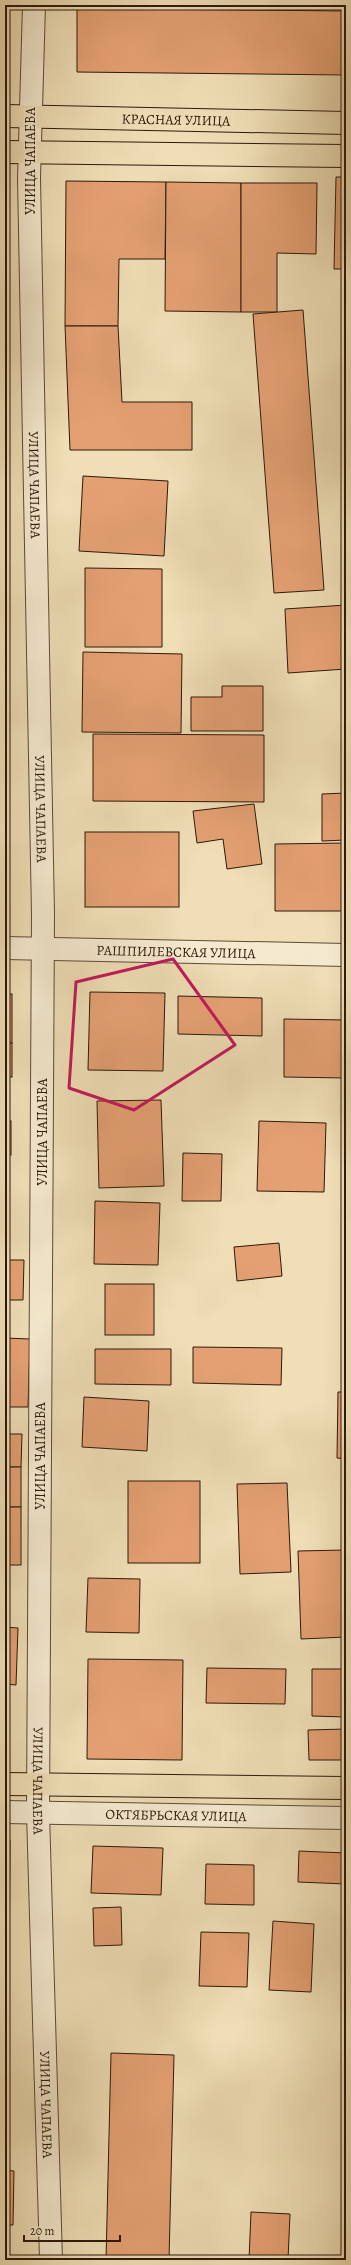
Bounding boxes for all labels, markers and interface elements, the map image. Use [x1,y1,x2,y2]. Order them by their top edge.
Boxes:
street label: УЛИЦА ЧАПАЕВА [21,107,40,215]
street label: КРАСНАЯ УЛИЦА [122,109,231,130]
street label: УЛИЦА ЧАПАЕВА [24,431,45,540]
street label: УЛИЦА ЧАПАЕВА [30,755,52,864]
street label: РАШПИЛЕВСКАЯ УЛИЦА [96,940,257,963]
street label: УЛИЦА ЧАПАЕВА [33,1078,52,1186]
street label: УЛИЦА ЧАПАЕВА [31,1402,50,1510]
street label: УЛИЦА ЧАПАЕВА [28,1727,48,1836]
street label: ОКТЯБРЬСКАЯ УЛИЦА [105,1804,247,1826]
street label: УЛИЦА ЧАПАЕВА [35,2051,58,2159]
scale bar [24,2217,120,2243]
text: 20 m [30,2223,54,2239]

